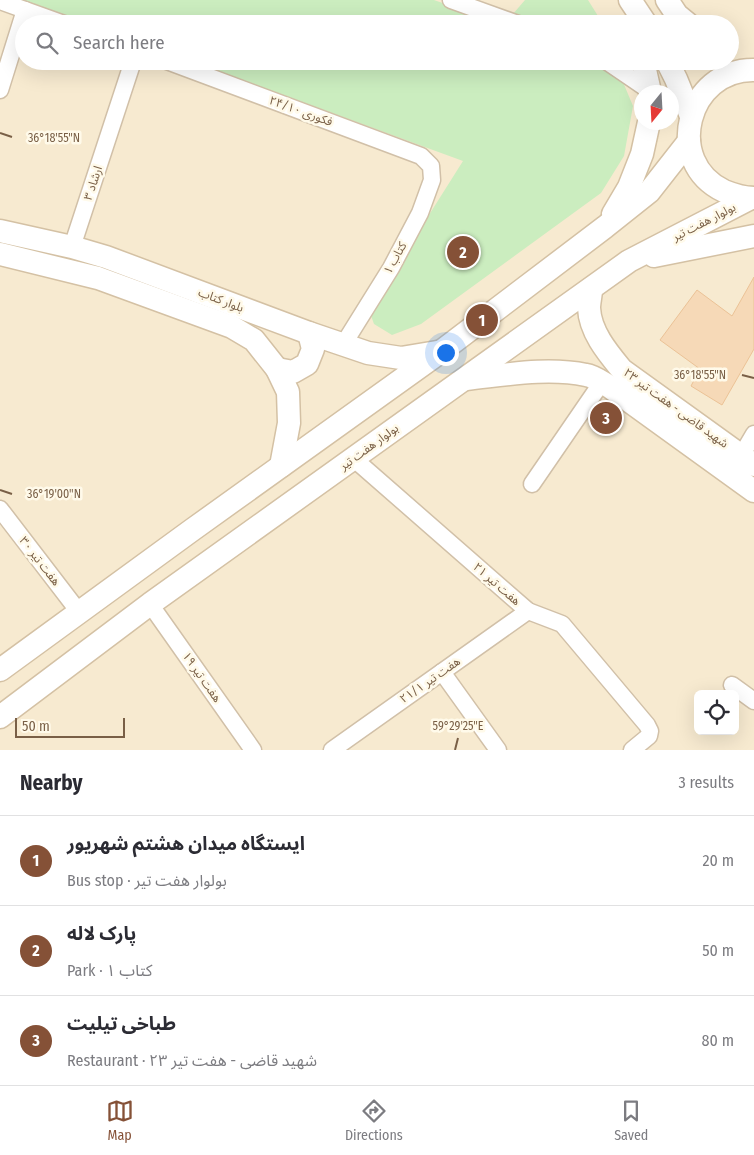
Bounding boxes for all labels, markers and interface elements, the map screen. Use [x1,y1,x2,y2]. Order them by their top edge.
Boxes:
search box [15,15,739,70]
icon: search [33,29,61,57]
text: Search here [73,31,165,54]
north arrow [634,85,679,130]
street label: فکوری ۲۴/۱۰ [267,93,335,129]
text: 36°18'55"N [28,131,80,145]
street label: ارشاد ۳ [81,164,105,202]
street label: بولوار هفت تیر [669,200,738,244]
pin: 2 [447,233,479,271]
street label: کتاب ۱ [381,239,410,277]
street label: بلوار کتاب [196,285,246,315]
pin: 1 [466,301,498,339]
your location [433,340,459,366]
street label: شهید قاضی - هفت تیر ۲۳ [621,365,731,451]
text: 36°18'55"N [674,368,726,382]
pin: 3 [590,399,622,437]
street label: بولوار هفت تیر [336,421,401,474]
text: 36°19'00"N [27,487,81,501]
street label: هفت تیر ۳۰ [17,534,63,588]
street label: هفت تیر ۲۱ [470,560,524,608]
street label: هفت تیر ۱۹ [180,649,224,705]
street label: هفت تیر ۲۱/۱ [397,654,463,706]
map controls [694,690,739,735]
button: locate [694,690,739,735]
scale bar [15,715,125,738]
text: 50 m [22,718,50,735]
text: 59°29'25"E [433,719,484,733]
text: Nearby [20,770,82,796]
text: 3 results [678,773,734,792]
text: ایستگاه میدان هشتم شهریور [67,832,305,855]
text: 1 [33,851,39,870]
text: 20 m [703,851,734,870]
text: Bus stop · بولوار هفت تیر [67,871,227,890]
text: پارک لاله [67,922,136,945]
text: 2 [32,941,40,960]
text: 50 m [702,941,734,960]
text: Park · کتاب ۱ [67,961,152,980]
text: طباخی تیلیت [67,1012,176,1035]
text: 3 [32,1031,40,1050]
text: 80 m [702,1031,734,1050]
text: Restaurant · شهید قاضی - هفت تیر ۲۳ [67,1051,317,1070]
tab: Map [106,1097,134,1144]
tab: Directions [345,1097,403,1144]
tab: Saved [614,1097,648,1144]

